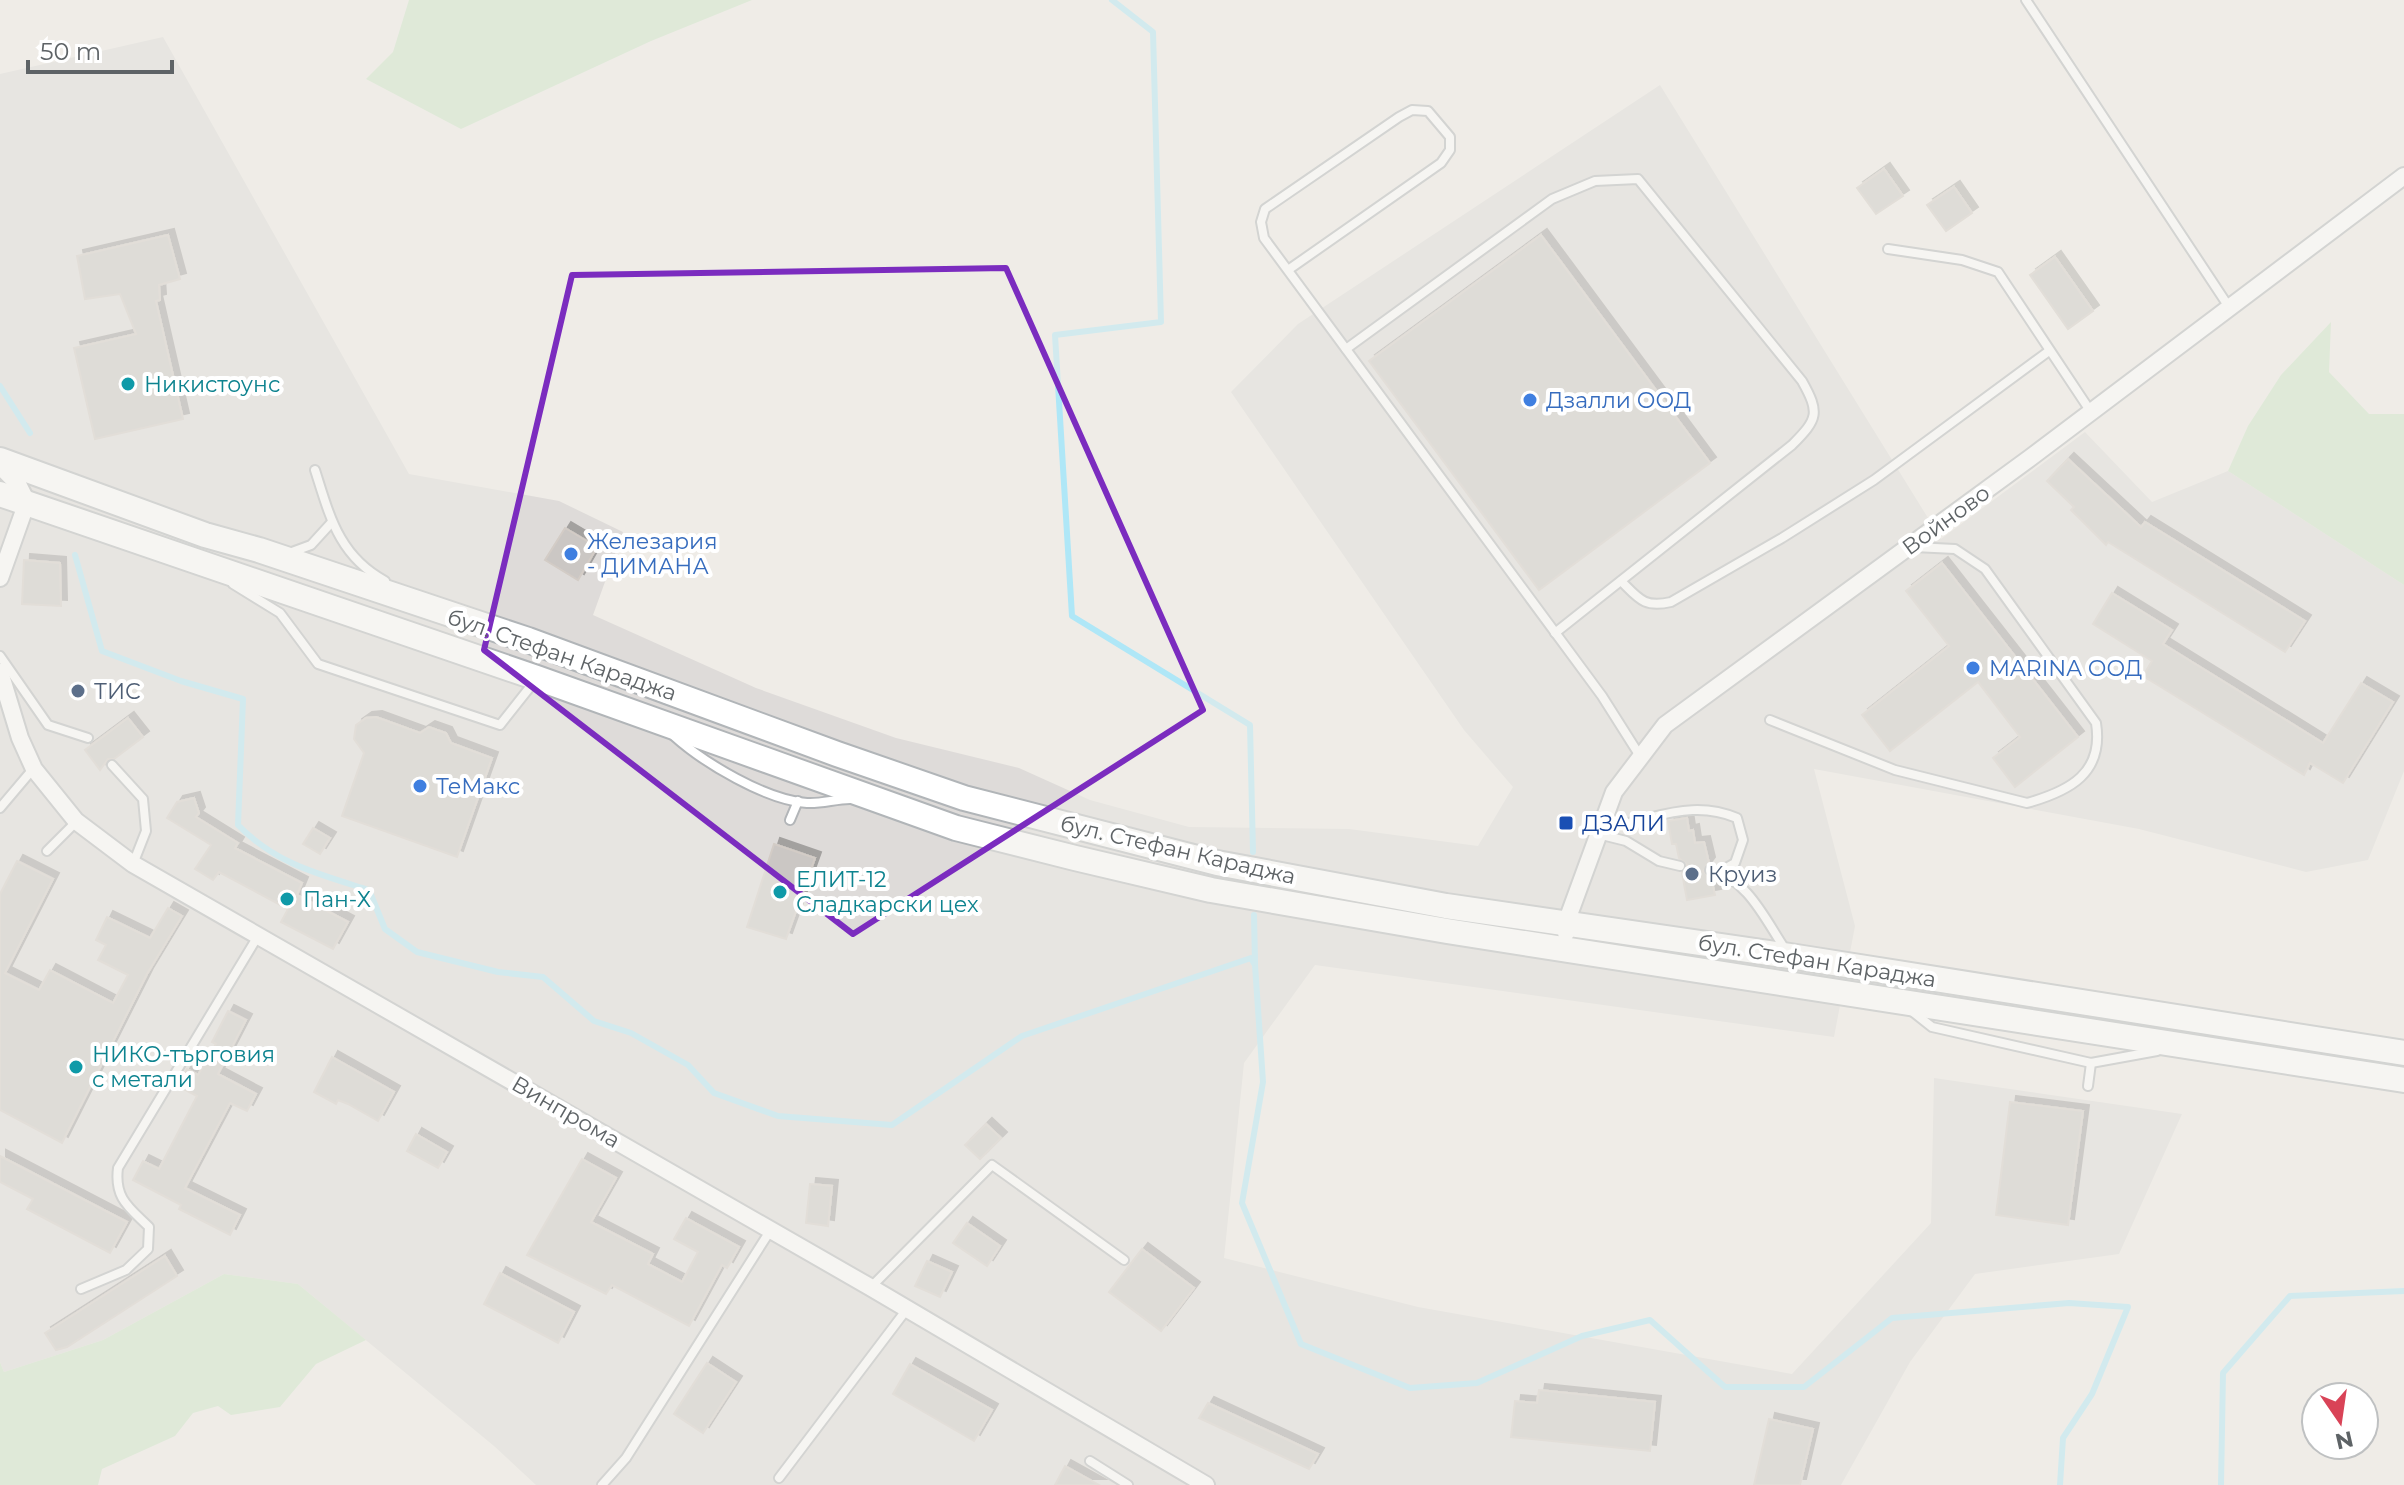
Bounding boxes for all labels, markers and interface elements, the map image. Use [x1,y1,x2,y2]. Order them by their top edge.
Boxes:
scale bar [28,24,172,74]
text: 50 m [40,37,101,66]
place label: Никистоунс [144,371,280,398]
marker: Никистоунс [119,375,137,393]
place label: Дзалли ООД [1546,387,1691,414]
marker: Дзалли ООД [1521,391,1539,409]
street label: Войново [1897,479,1995,561]
place label: Железария - ДИМАНА [587,528,718,580]
marker: Железария - ДИМАНА [562,545,580,563]
street label: бул. Стефан Караджа [444,603,680,707]
place label: MARINA ООД [1989,655,2142,682]
marker: MARINA ООД [1964,659,1982,677]
place label: ТИС [94,678,141,705]
marker: ТИС [69,682,87,700]
place label: ТеМакс [436,773,520,800]
marker: ТеМакс [411,777,429,795]
street label: бул. Стефан Караджа [1058,810,1298,890]
place label: ДЗАЛИ [1582,810,1665,837]
marker: ДЗАЛИ [1557,814,1575,832]
place label: Круиз [1708,861,1777,888]
marker: Круиз [1683,865,1701,883]
place label: ЕЛИТ-12 Сладкарски цех [796,866,979,918]
marker: ЕЛИТ-12 Сладкарски цех [771,883,789,901]
place label: Пан-Х [303,886,371,913]
marker: Пан-Х [278,890,296,908]
street label: бул. Стефан Караджа [1696,929,1938,993]
place label: НИКО-търговия с метали [92,1041,275,1093]
marker: НИКО-търговия с метали [67,1058,85,1076]
street label: Винпрома [507,1070,625,1154]
north arrow [2300,1381,2380,1461]
text: N [2333,1425,2356,1455]

